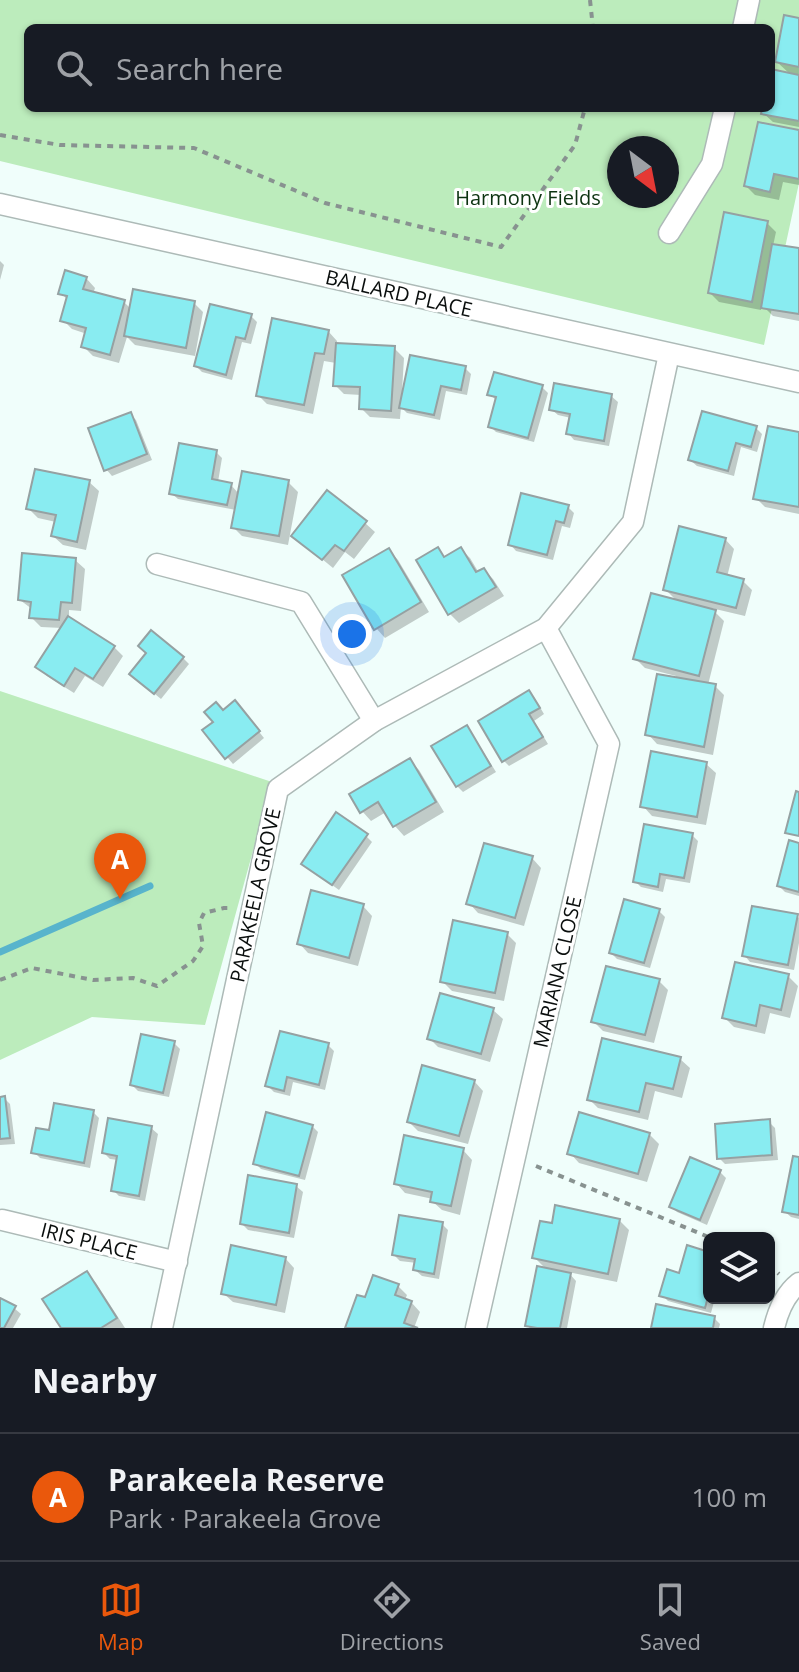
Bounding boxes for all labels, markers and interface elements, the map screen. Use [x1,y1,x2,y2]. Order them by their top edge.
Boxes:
search box [24,24,775,112]
icon: search [52,46,96,90]
text: Search here [116,48,283,89]
north arrow [607,136,679,208]
park label: Harmony Fields [455,184,601,211]
street label: BALLARD PLACE [323,263,475,323]
your location [332,614,372,654]
street label: PARAKEELA GROVE [223,805,287,985]
pin: A [94,833,146,899]
street label: MARIANA CLOSE [526,894,588,1050]
street label: IRIS PLACE [38,1216,140,1266]
map controls [703,1232,775,1304]
button: layers [703,1232,775,1304]
text: Nearby [32,1357,157,1403]
text: Parakeela Reserve [108,1459,384,1500]
text: A [49,1479,67,1515]
text: 100 m [692,1479,767,1515]
text: Park · Parakeela Grove [108,1500,381,1536]
tab: Map [98,1578,144,1656]
tab: Directions [340,1578,444,1656]
tab: Saved [640,1578,701,1656]

